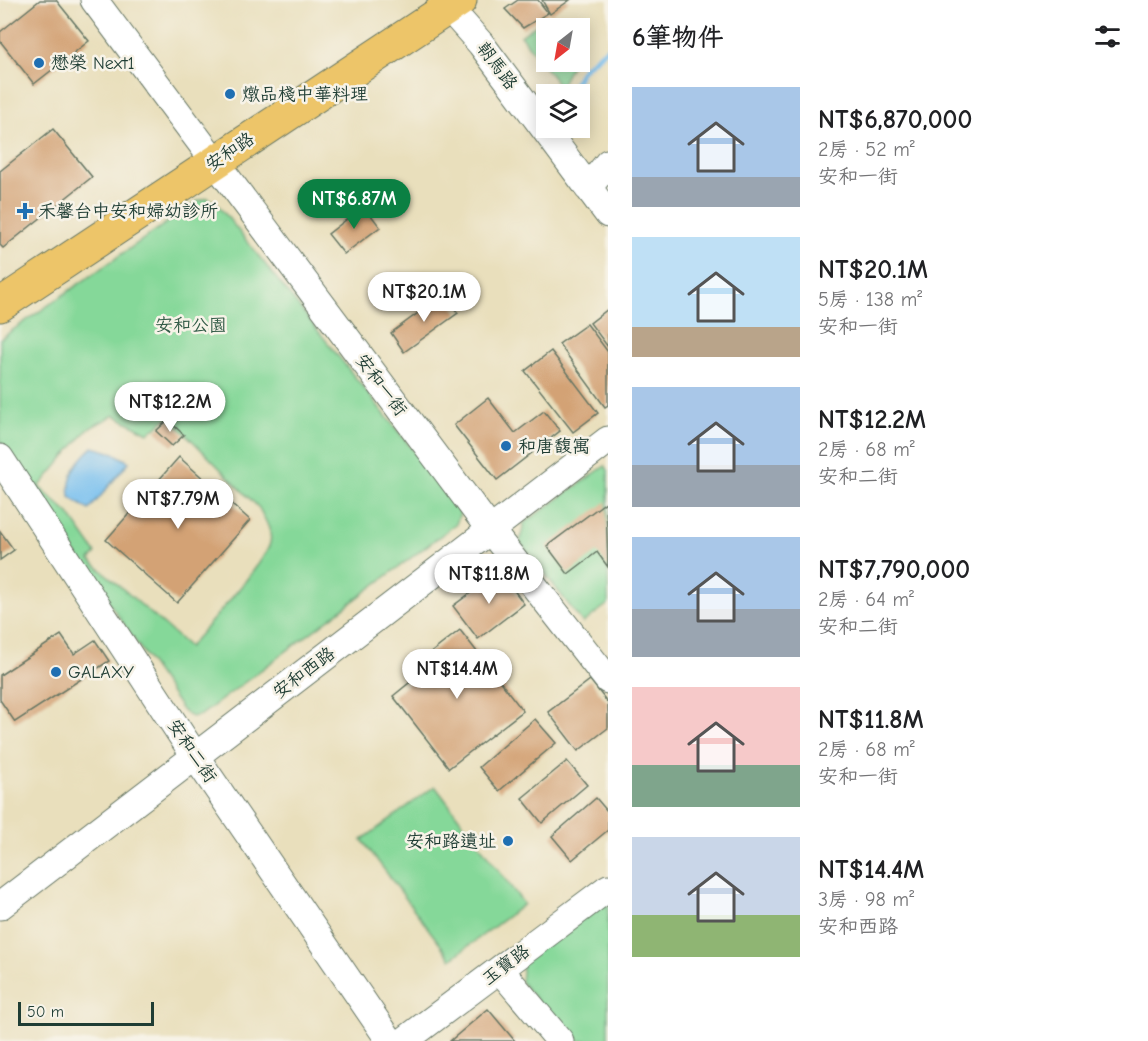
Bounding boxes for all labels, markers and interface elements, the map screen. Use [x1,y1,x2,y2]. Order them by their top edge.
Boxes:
north arrow [536,18,590,72]
map controls [536,18,590,138]
icon: filters [1091,20,1124,53]
text: 6筆物件 [632,23,724,53]
street label: 朝馬路 [472,38,522,94]
place label: 懋榮 Next1 [51,53,135,74]
marker: 懋榮 Next1 [32,56,46,70]
place label: 燉品棧中華料理 [242,84,368,105]
button: layers [536,84,590,138]
marker: 燉品棧中華料理 [223,87,237,101]
text: NT$6,870,000 [818,105,972,135]
icon: home [680,111,752,183]
street label: 安和路 [202,128,258,176]
text: 2房 · 52 m² [818,138,915,161]
text: 安和一街 [818,165,898,188]
pin: NT$6.87M [292,179,416,230]
text: NT$6.87M [312,187,397,210]
place label: 禾馨台中安和婦幼診所 [38,201,218,222]
marker: 禾馨台中安和婦幼診所 [16,202,34,220]
text: NT$20.1M [818,255,928,285]
icon: home [680,261,752,333]
pin: NT$20.1M [362,272,486,323]
text: NT$20.1M [382,280,466,303]
text: 5房 · 138 m² [818,288,922,311]
park label: 安和公園 [155,315,227,336]
text: 安和一街 [818,315,898,338]
street label: 安和一街 [351,350,411,420]
pin: NT$12.2M [108,382,232,433]
text: NT$12.2M [128,390,212,413]
text: NT$12.2M [818,405,926,435]
icon: home [680,411,752,483]
place label: 和唐馥寓 [518,436,590,457]
text: 2房 · 68 m² [818,438,915,461]
marker: 和唐馥寓 [499,439,513,453]
text: 安和二街 [818,465,898,488]
pin: NT$7.79M [116,479,240,530]
text: NT$7.79M [136,487,220,510]
pin: NT$11.8M [427,554,551,605]
text: NT$7,790,000 [818,555,970,585]
icon: home [680,561,752,633]
text: NT$11.8M [448,562,530,585]
text: 2房 · 64 m² [818,588,914,611]
text: 安和二街 [818,615,898,638]
street label: 安和西路 [269,643,339,703]
pin: NT$14.4M [395,649,519,700]
text: NT$14.4M [416,657,498,680]
place label: GALAXY [68,662,134,683]
marker: GALAXY [49,665,63,679]
text: NT$11.8M [818,705,924,735]
icon: home [680,711,752,783]
street label: 安和二街 [163,715,221,787]
text: 2房 · 68 m² [818,738,915,761]
text: 安和一街 [818,765,898,788]
place label: 安和路遺址 [406,831,496,852]
marker: 安和路遺址 [501,834,515,848]
text: NT$14.4M [818,855,924,885]
icon: home [680,861,752,933]
text: 3房 · 98 m² [818,888,914,911]
text: 安和西路 [818,915,898,938]
street label: 玉寶路 [478,940,534,990]
scale bar [18,999,154,1026]
text: 50 m [27,1003,64,1021]

